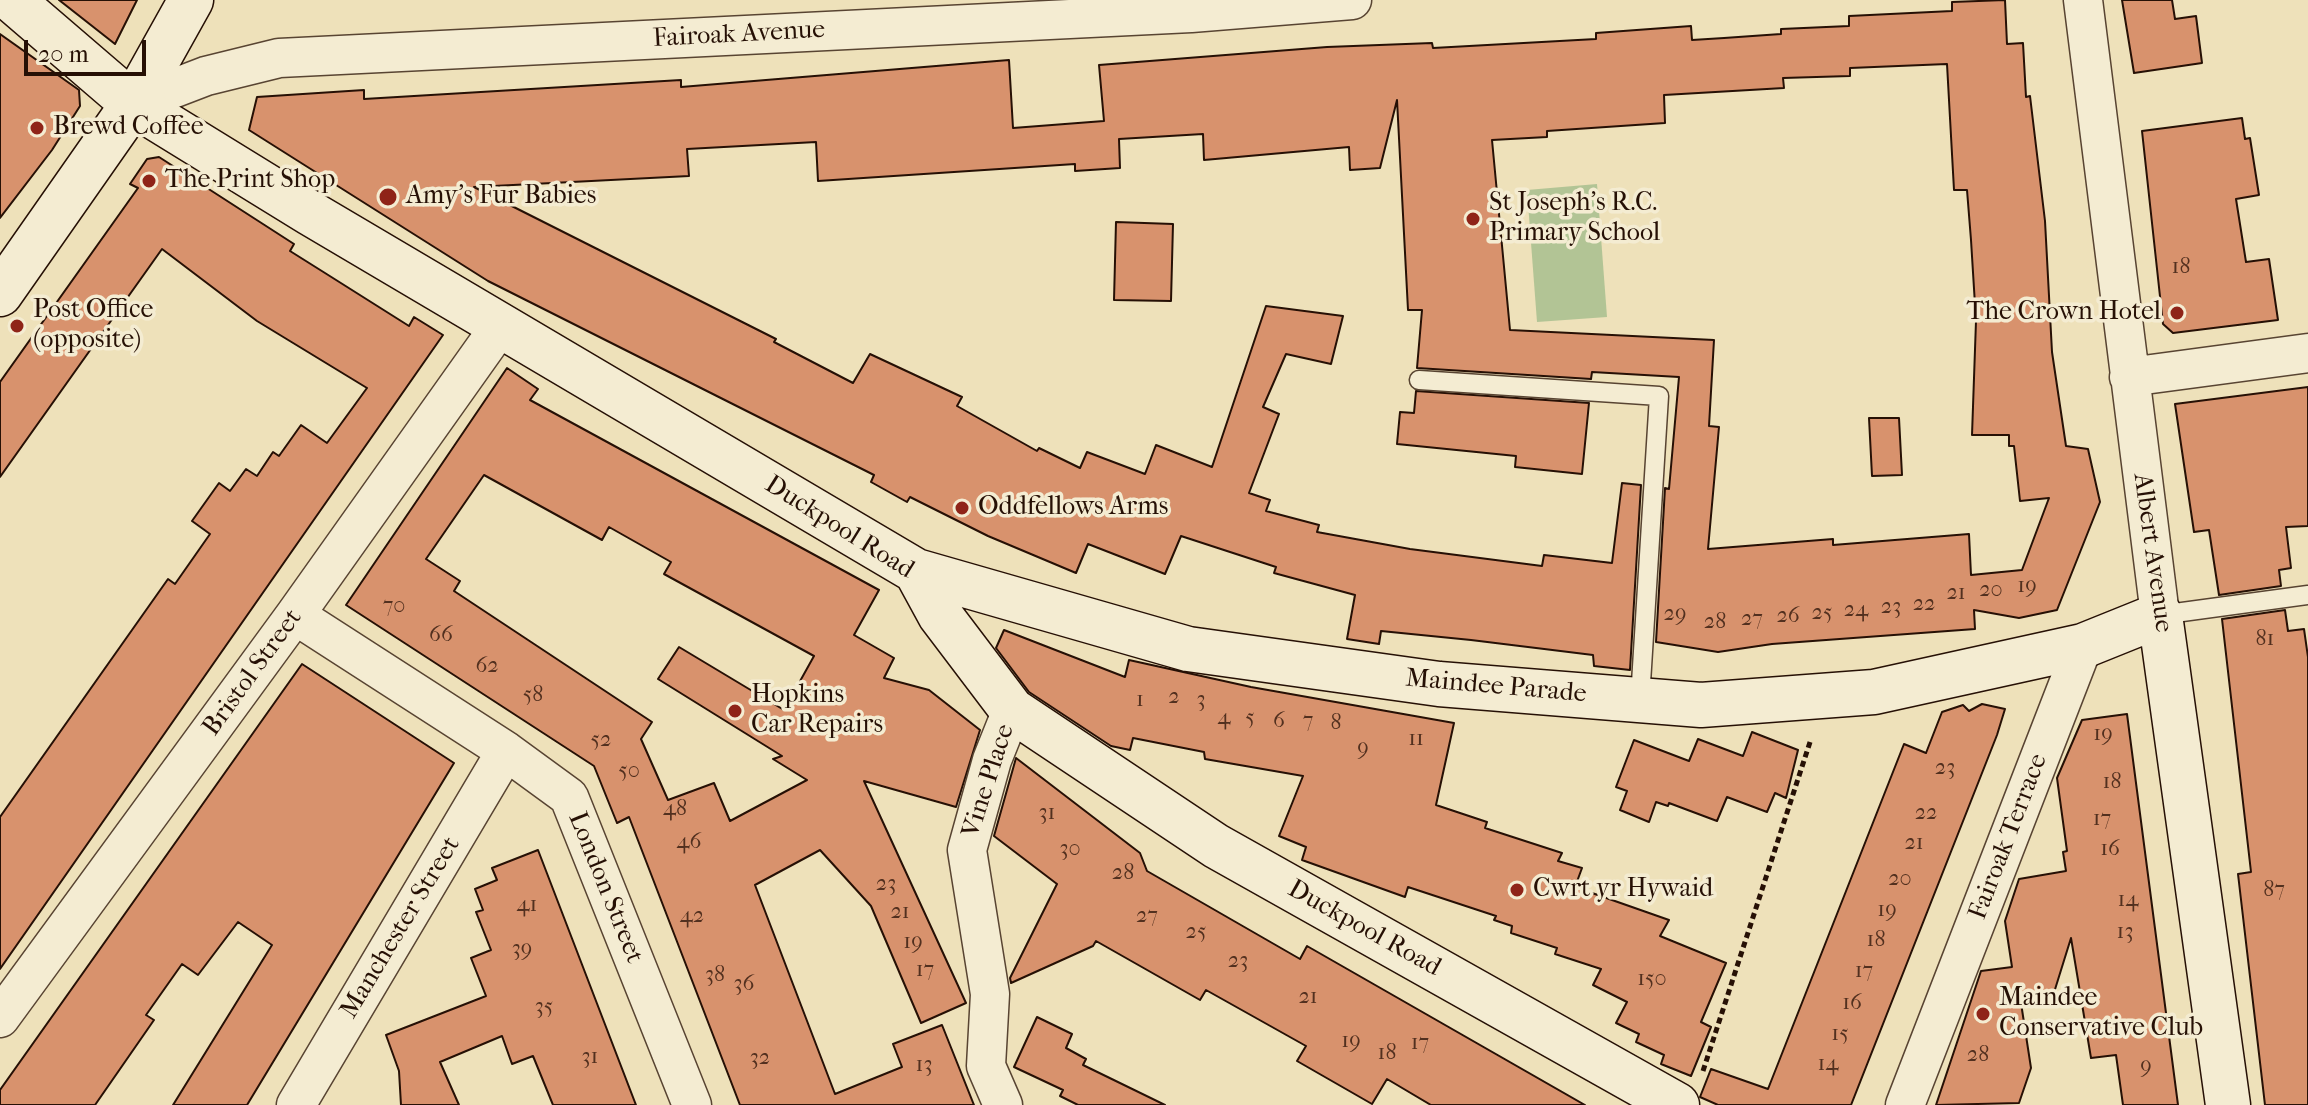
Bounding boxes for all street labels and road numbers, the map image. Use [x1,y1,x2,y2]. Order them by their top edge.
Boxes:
street label: Fairoak Avenue [652,15,826,55]
street label: Duckpool Road [759,470,919,586]
street label: Albert Avenue [2125,471,2179,635]
street label: Bristol Street [197,604,309,742]
street label: Maindee Parade [1404,664,1588,710]
street label: Vine Place [956,720,1022,842]
street label: Fairoak Terrace [1963,750,2055,924]
street label: London Street [561,808,649,968]
street label: Manchester Street [334,831,468,1025]
street label: Duckpool Road [1282,874,1446,984]

